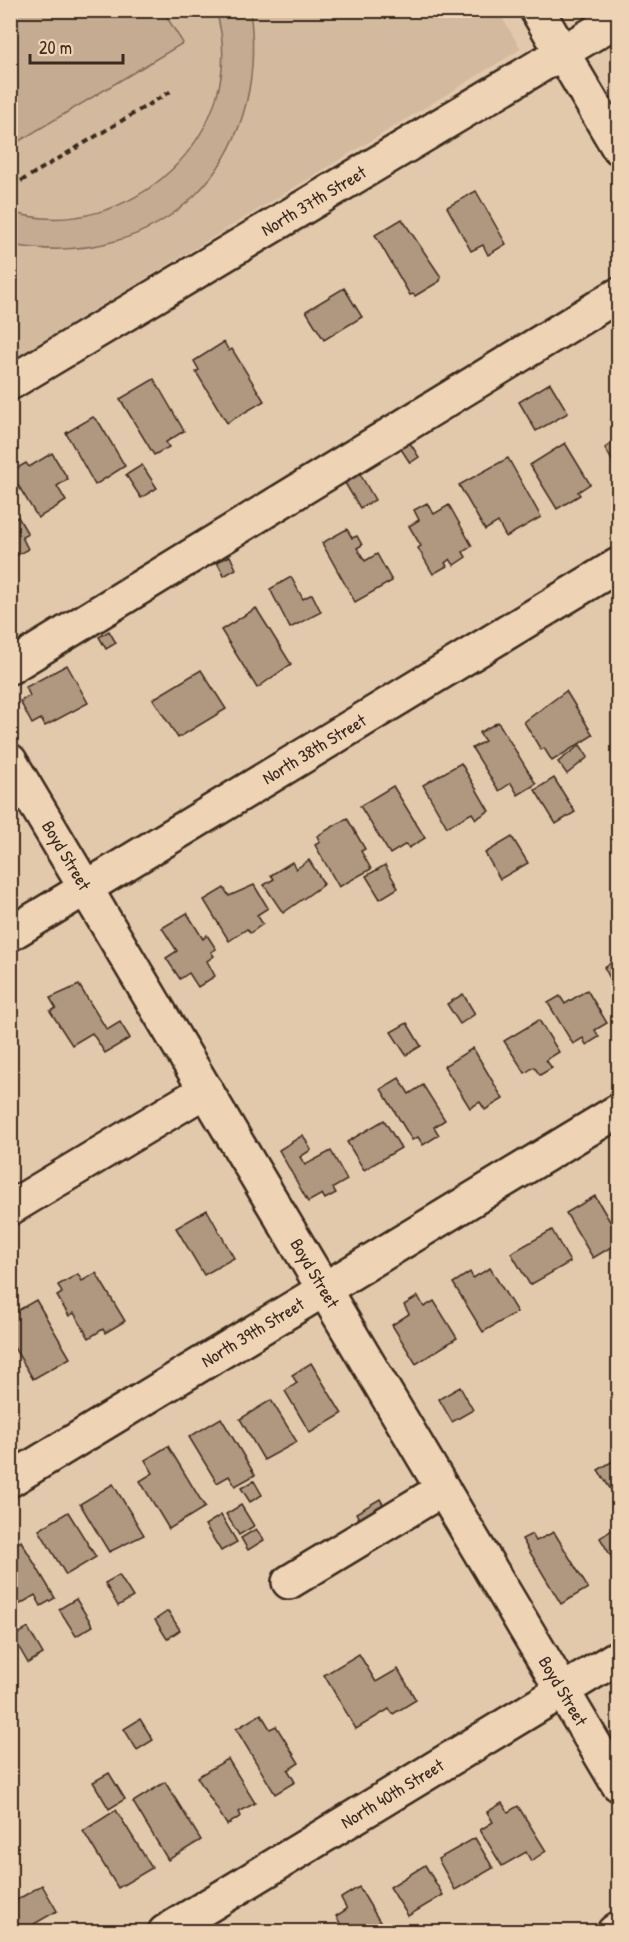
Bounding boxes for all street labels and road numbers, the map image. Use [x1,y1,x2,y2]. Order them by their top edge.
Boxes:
street label: North 37th Street [256,159,371,242]
street label: North 38th Street [257,707,371,790]
street label: Boyd Street [36,816,97,896]
street label: Boyd Street [284,1234,346,1313]
street label: North 39th Street [196,1291,309,1373]
street label: Boyd Street [533,1651,594,1731]
street label: North 40th Street [336,1752,449,1834]

